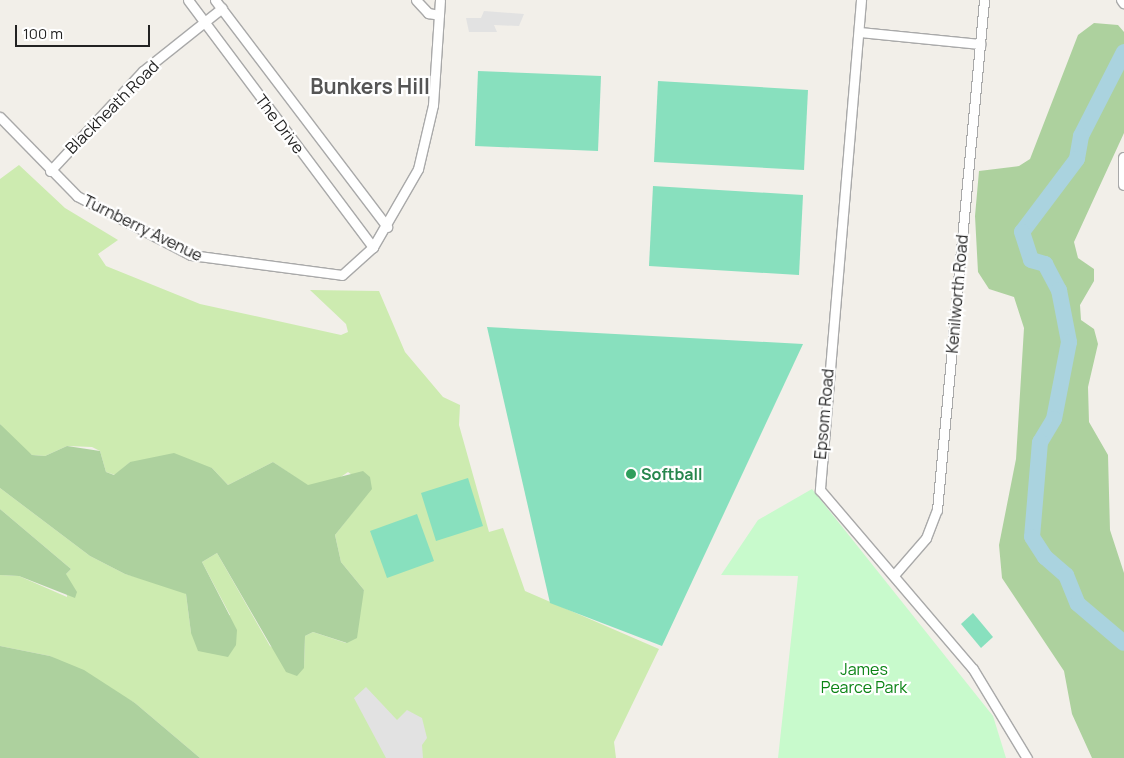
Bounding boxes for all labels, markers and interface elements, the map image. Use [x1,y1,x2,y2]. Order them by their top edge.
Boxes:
scale bar [18,15,152,47]
text: 100 m [23,23,63,44]
street label: Blackheath Road [61,56,163,158]
district label: Bunkers Hill [310,73,430,99]
street label: The Drive [252,91,308,157]
street label: Turnberry Avenue [80,191,206,265]
street label: Kenilworth Road [942,234,972,354]
street label: Epsom Road [810,368,838,460]
place label: Softball [641,464,702,484]
marker: Softball [625,468,637,480]
park label: James Pearce Park [821,659,907,697]

